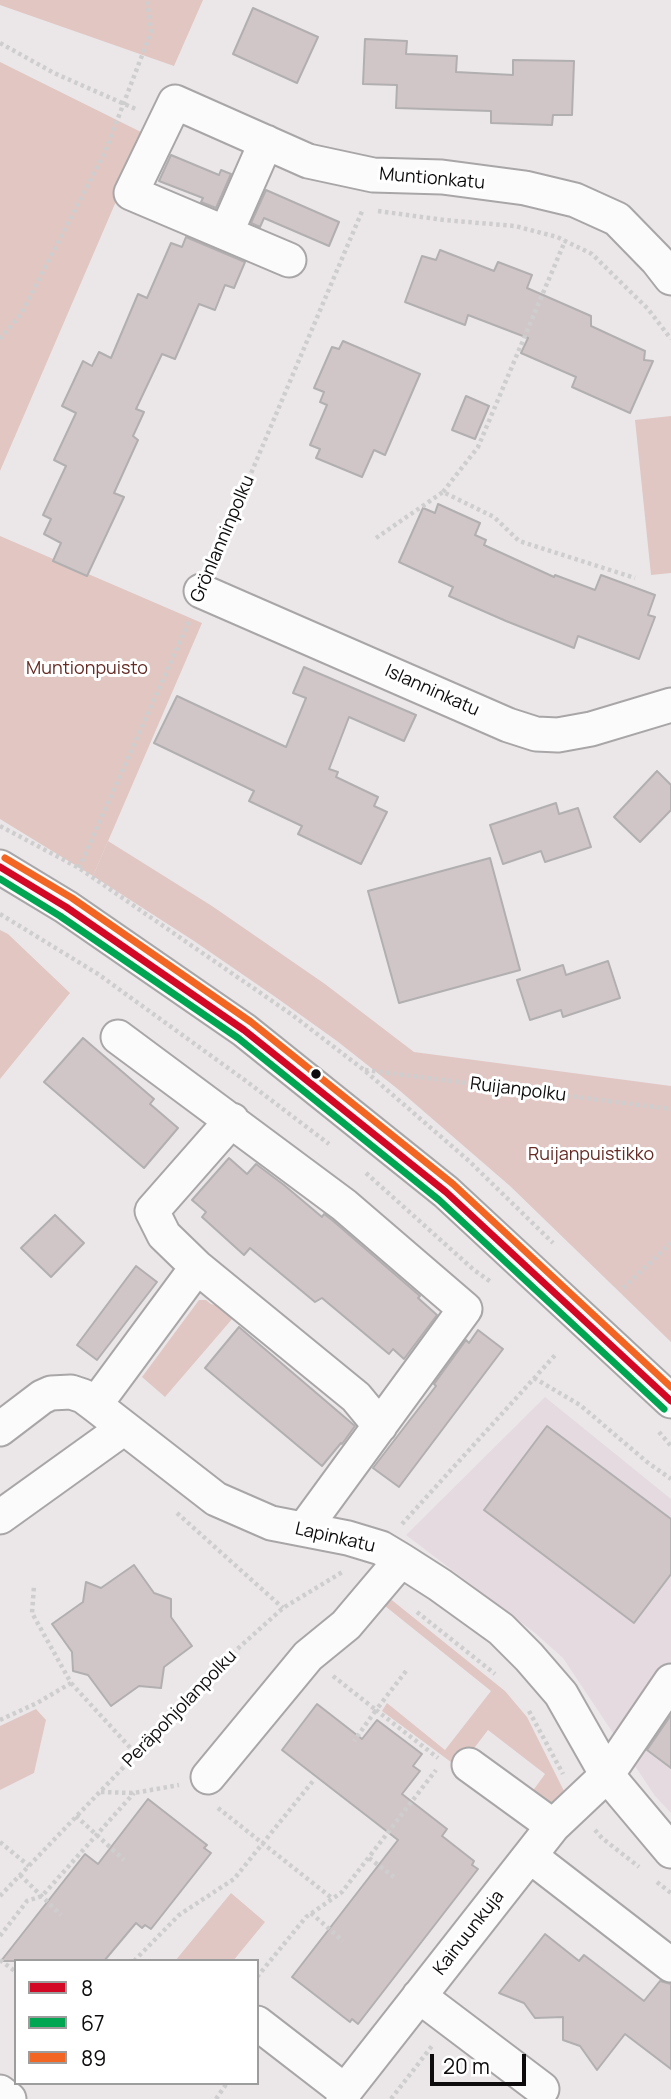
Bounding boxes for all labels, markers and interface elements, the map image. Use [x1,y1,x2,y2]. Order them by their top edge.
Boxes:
street label: Muntionkatu [378,164,486,194]
street label: Grönlanninpolku [186,472,260,606]
park label: Muntionpuisto [26,658,148,680]
street label: Islanninkatu [381,661,483,721]
unlabelled marker [309,1067,323,1081]
street label: Ruijanpolku [469,1073,567,1107]
park label: Ruijanpuistikko [528,1144,654,1166]
street label: Lapinkatu [293,1518,377,1558]
street label: Peräpohjolanpolku [119,1646,241,1772]
street label: Kainuunkuja [429,1886,509,1980]
legend [14,1959,259,2085]
text: 8 [81,1974,93,2002]
text: 67 [81,2009,105,2037]
scale bar [433,2039,529,2084]
text: 89 [81,2044,106,2072]
text: 20 m [443,2052,490,2080]

